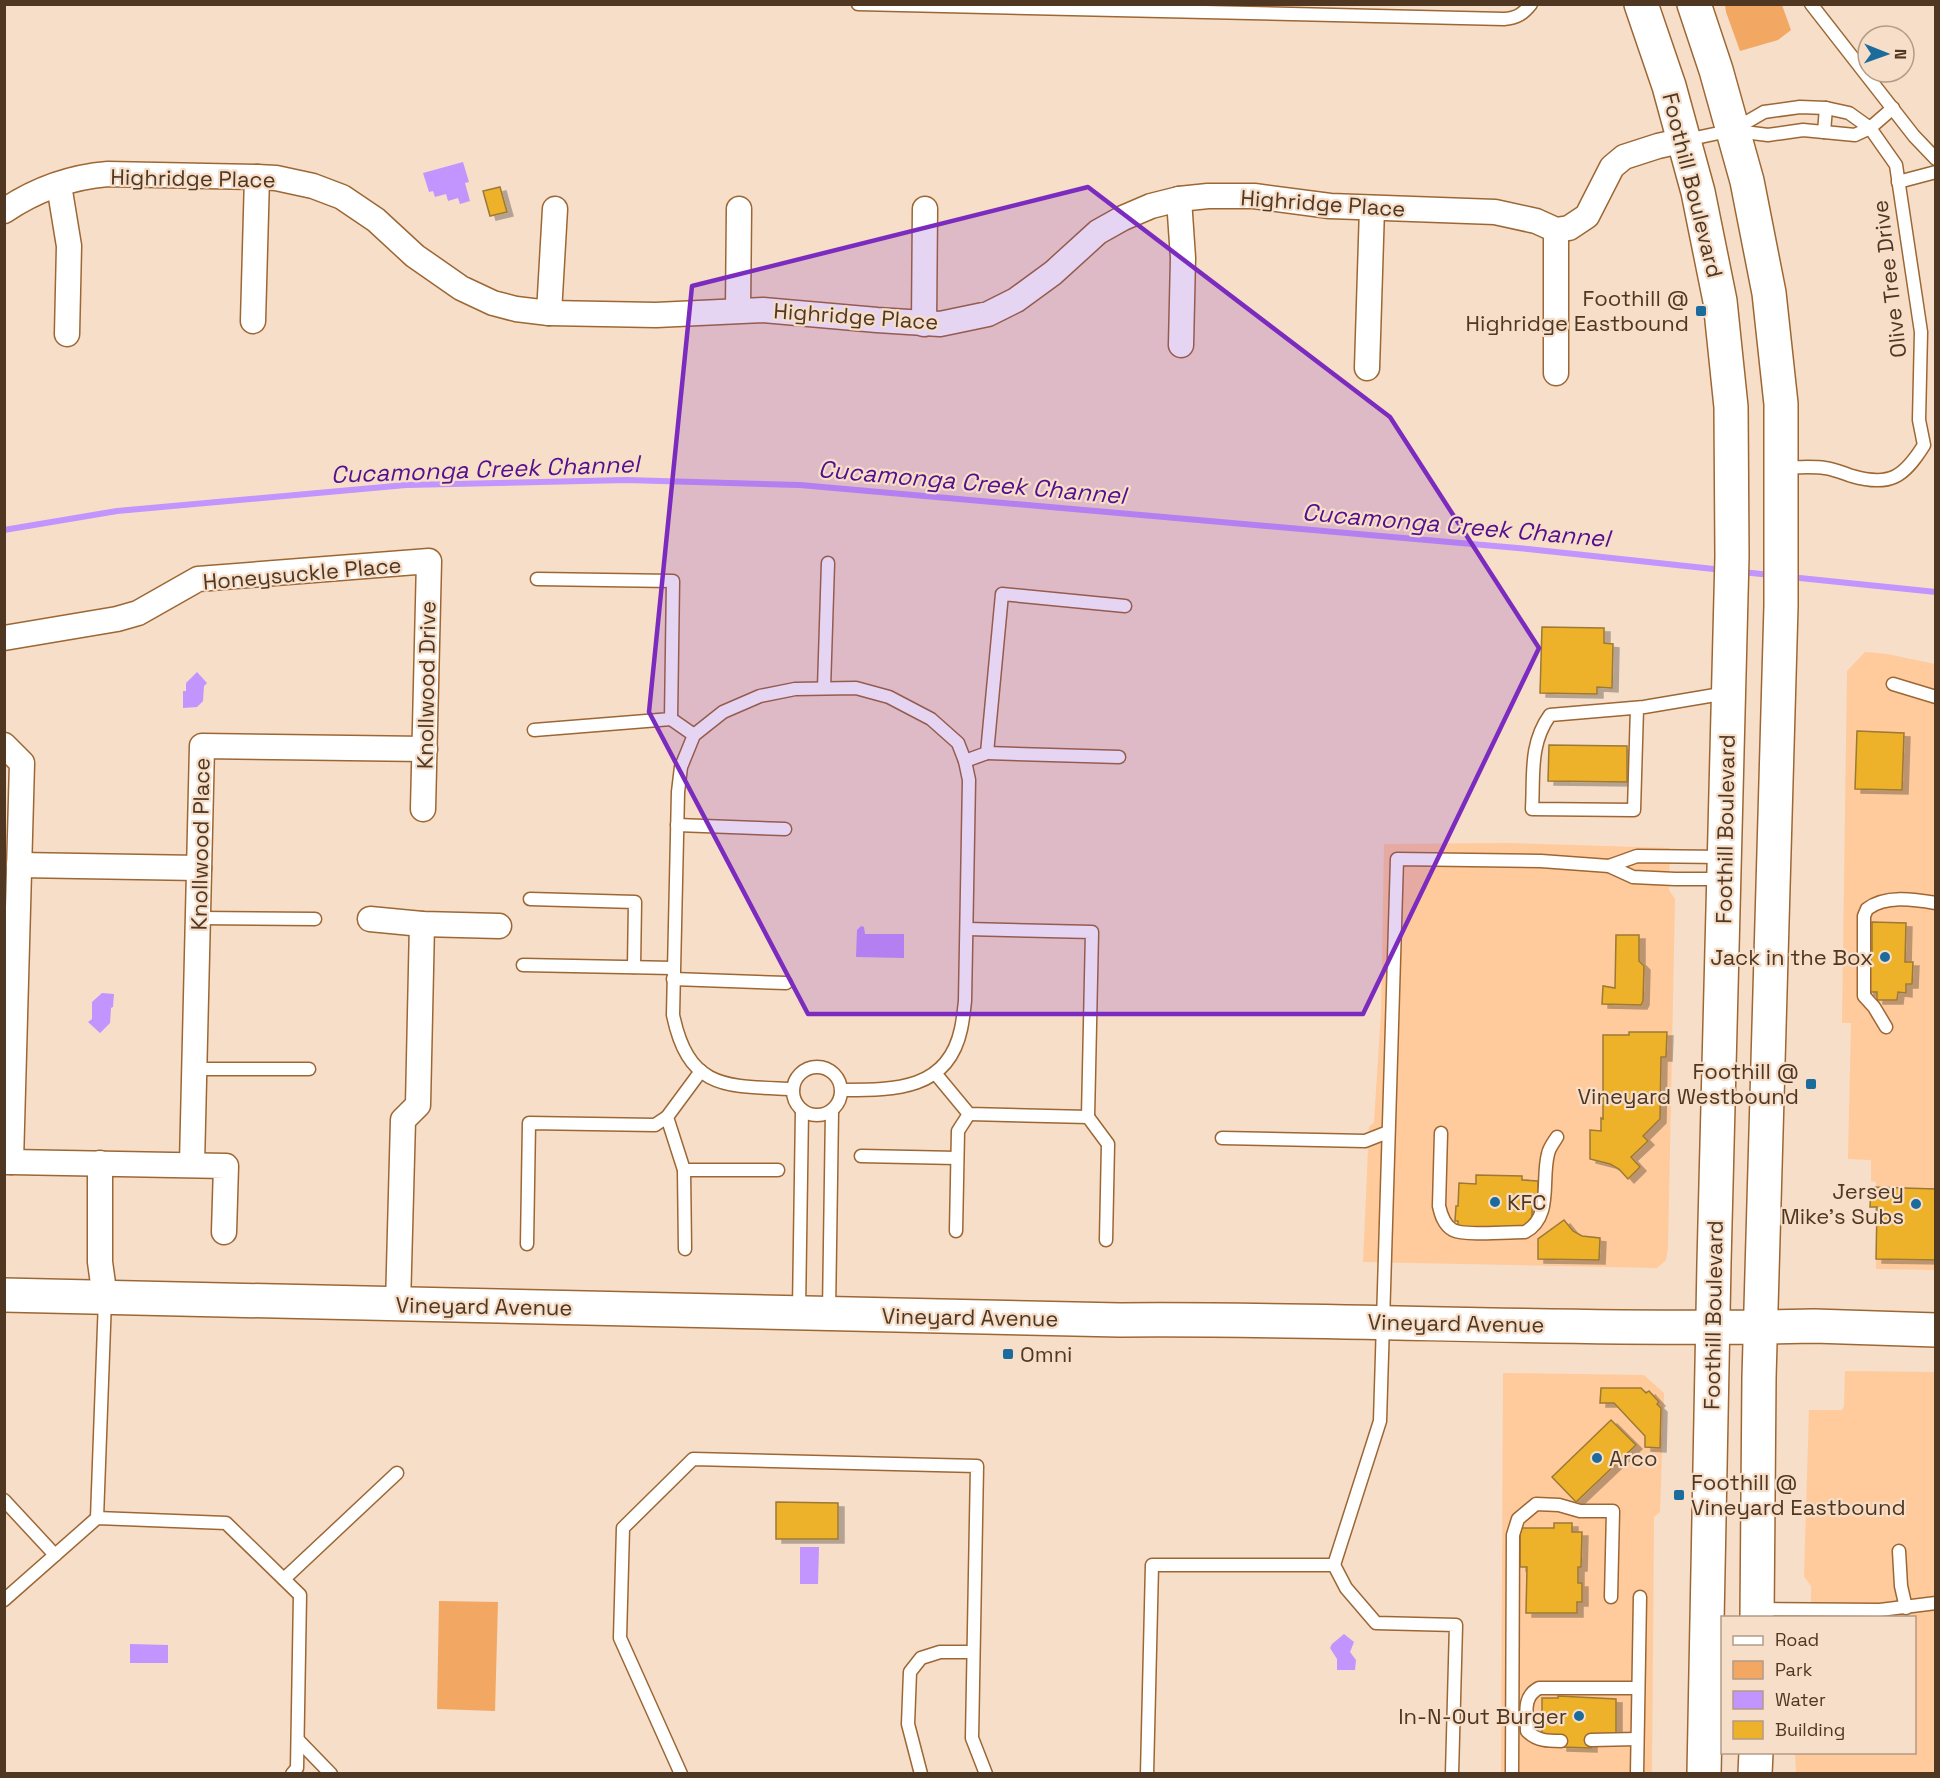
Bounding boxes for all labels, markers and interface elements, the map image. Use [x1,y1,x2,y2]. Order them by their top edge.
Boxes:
north arrow [1856,24,1916,84]
text: N [1890,49,1911,60]
street label: Foothill Boulevard [1656,90,1730,280]
street label: Highridge Place [110,163,276,193]
street label: Highridge Place [1240,183,1406,223]
street label: Olive Tree Drive [1865,199,1913,359]
place label: Foothill @ Highridge Eastbound [1466,284,1689,337]
street label: Highridge Place [773,296,939,336]
marker: Foothill @ Highridge Eastbound [1694,304,1708,318]
water label: Cucamonga Creek Channel [330,448,643,490]
water label: Cucamonga Creek Channel [817,453,1130,511]
water label: Cucamonga Creek Channel [1301,496,1614,554]
street label: Honeysuckle Place [202,550,402,596]
street label: Knollwood Drive [411,601,441,769]
street label: Foothill Boulevard [1709,734,1741,924]
street label: Knollwood Place [184,757,216,931]
place label: Jack in the Box [1710,943,1873,971]
marker: Jack in the Box [1878,950,1892,964]
place label: Foothill @ Vineyard Westbound [1577,1057,1799,1110]
marker: Foothill @ Vineyard Westbound [1804,1077,1818,1091]
place label: Jersey Mike's Subs [1781,1177,1904,1230]
place label: KFC [1507,1188,1546,1216]
marker: KFC [1488,1195,1502,1209]
marker: Jersey Mike's Subs [1909,1197,1923,1211]
street label: Foothill Boulevard [1697,1220,1729,1410]
street label: Vineyard Avenue [395,1290,573,1322]
street label: Vineyard Avenue [881,1301,1059,1333]
street label: Vineyard Avenue [1367,1307,1545,1339]
place label: Omni [1020,1340,1073,1368]
marker: Omni [1001,1347,1015,1361]
place label: Arco [1609,1444,1658,1472]
marker: Arco [1590,1451,1604,1465]
place label: Foothill @ Vineyard Eastbound [1691,1468,1906,1521]
marker: Foothill @ Vineyard Eastbound [1672,1488,1686,1502]
legend [1721,1616,1916,1754]
text: Road [1775,1628,1819,1651]
text: Park [1775,1658,1813,1681]
text: Water [1775,1688,1826,1711]
place label: In-N-Out Burger [1398,1702,1567,1730]
marker: In-N-Out Burger [1572,1709,1586,1723]
text: Building [1775,1718,1845,1741]

